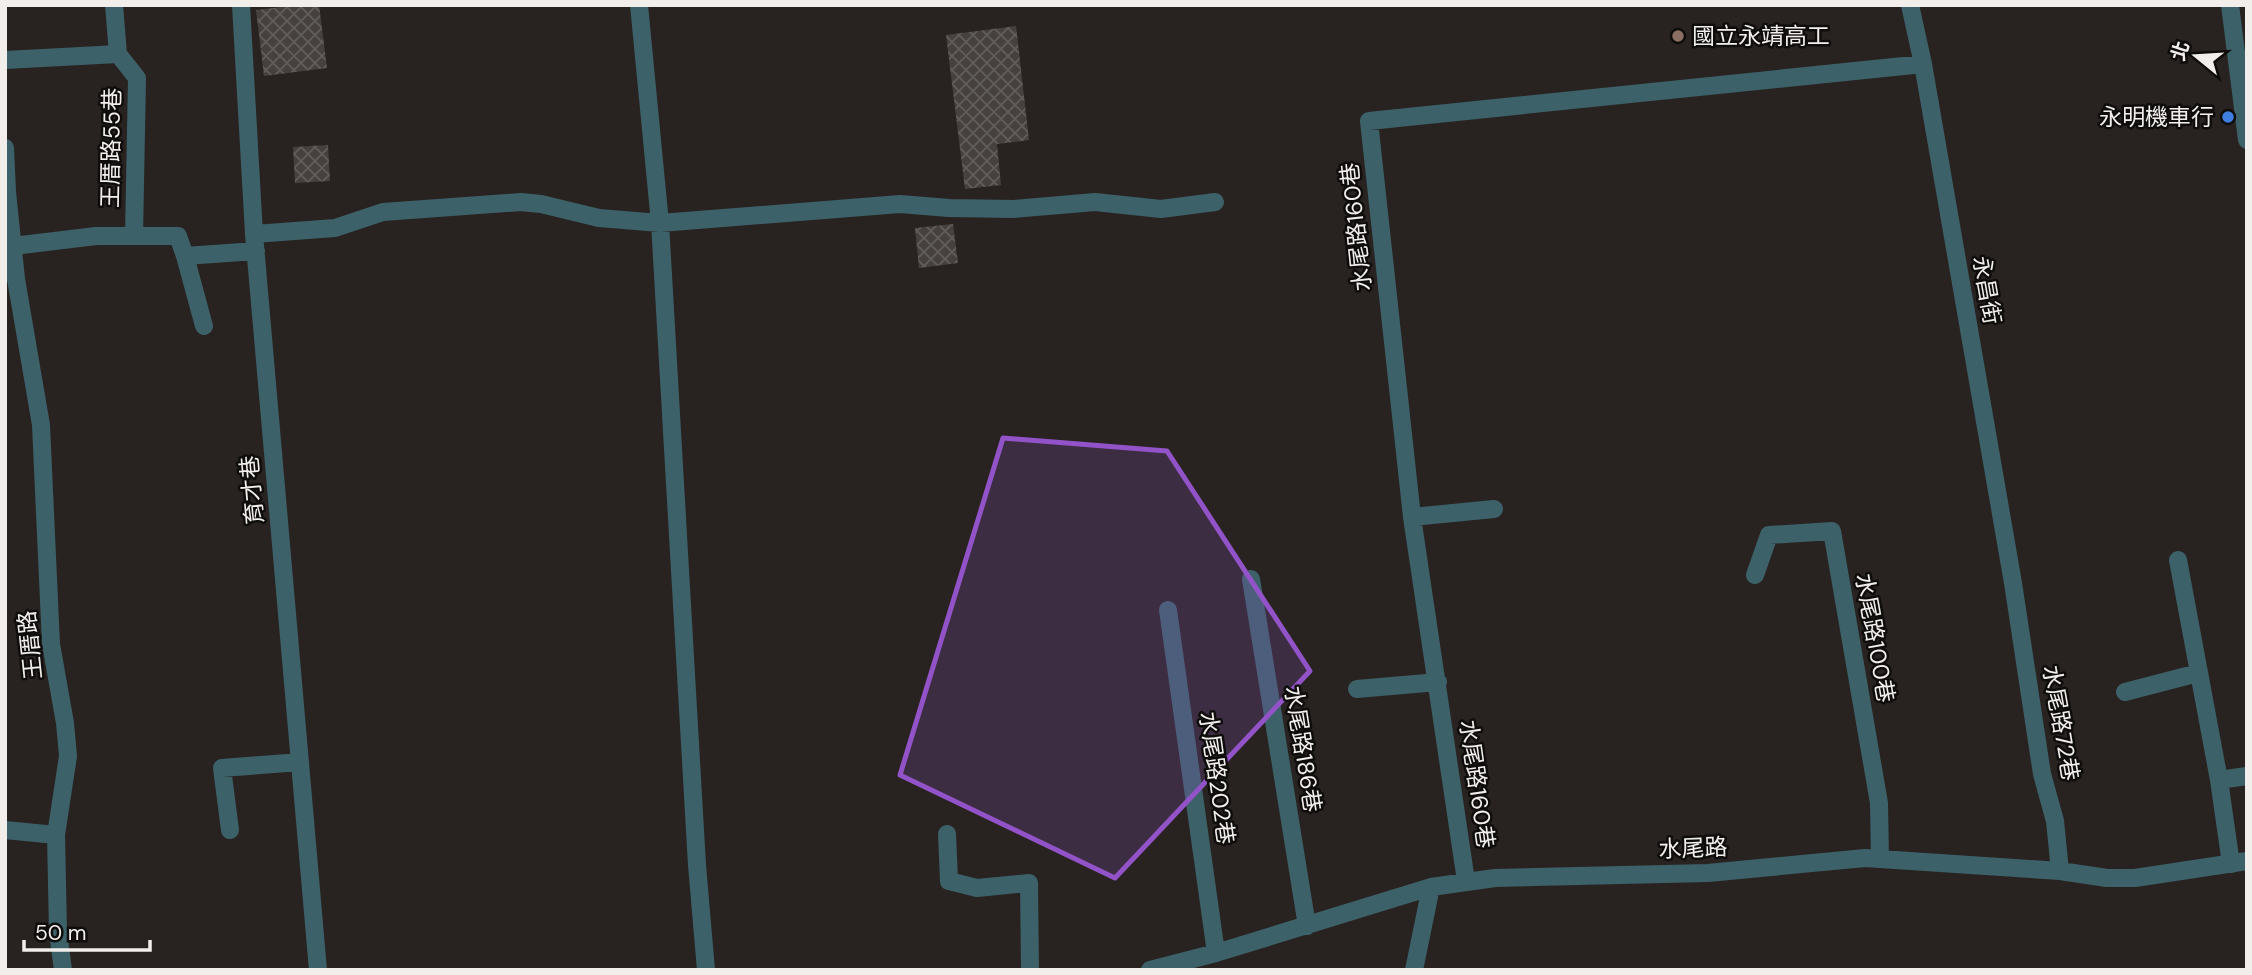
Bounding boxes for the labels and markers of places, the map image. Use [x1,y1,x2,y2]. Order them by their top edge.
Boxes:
place label: 國立永靖高工 [1692,21,1830,51]
marker: 國立永靖高工 [1670,28,1686,44]
place label: 永明機車行 [2099,102,2214,132]
marker: 永明機車行 [2220,109,2236,125]

